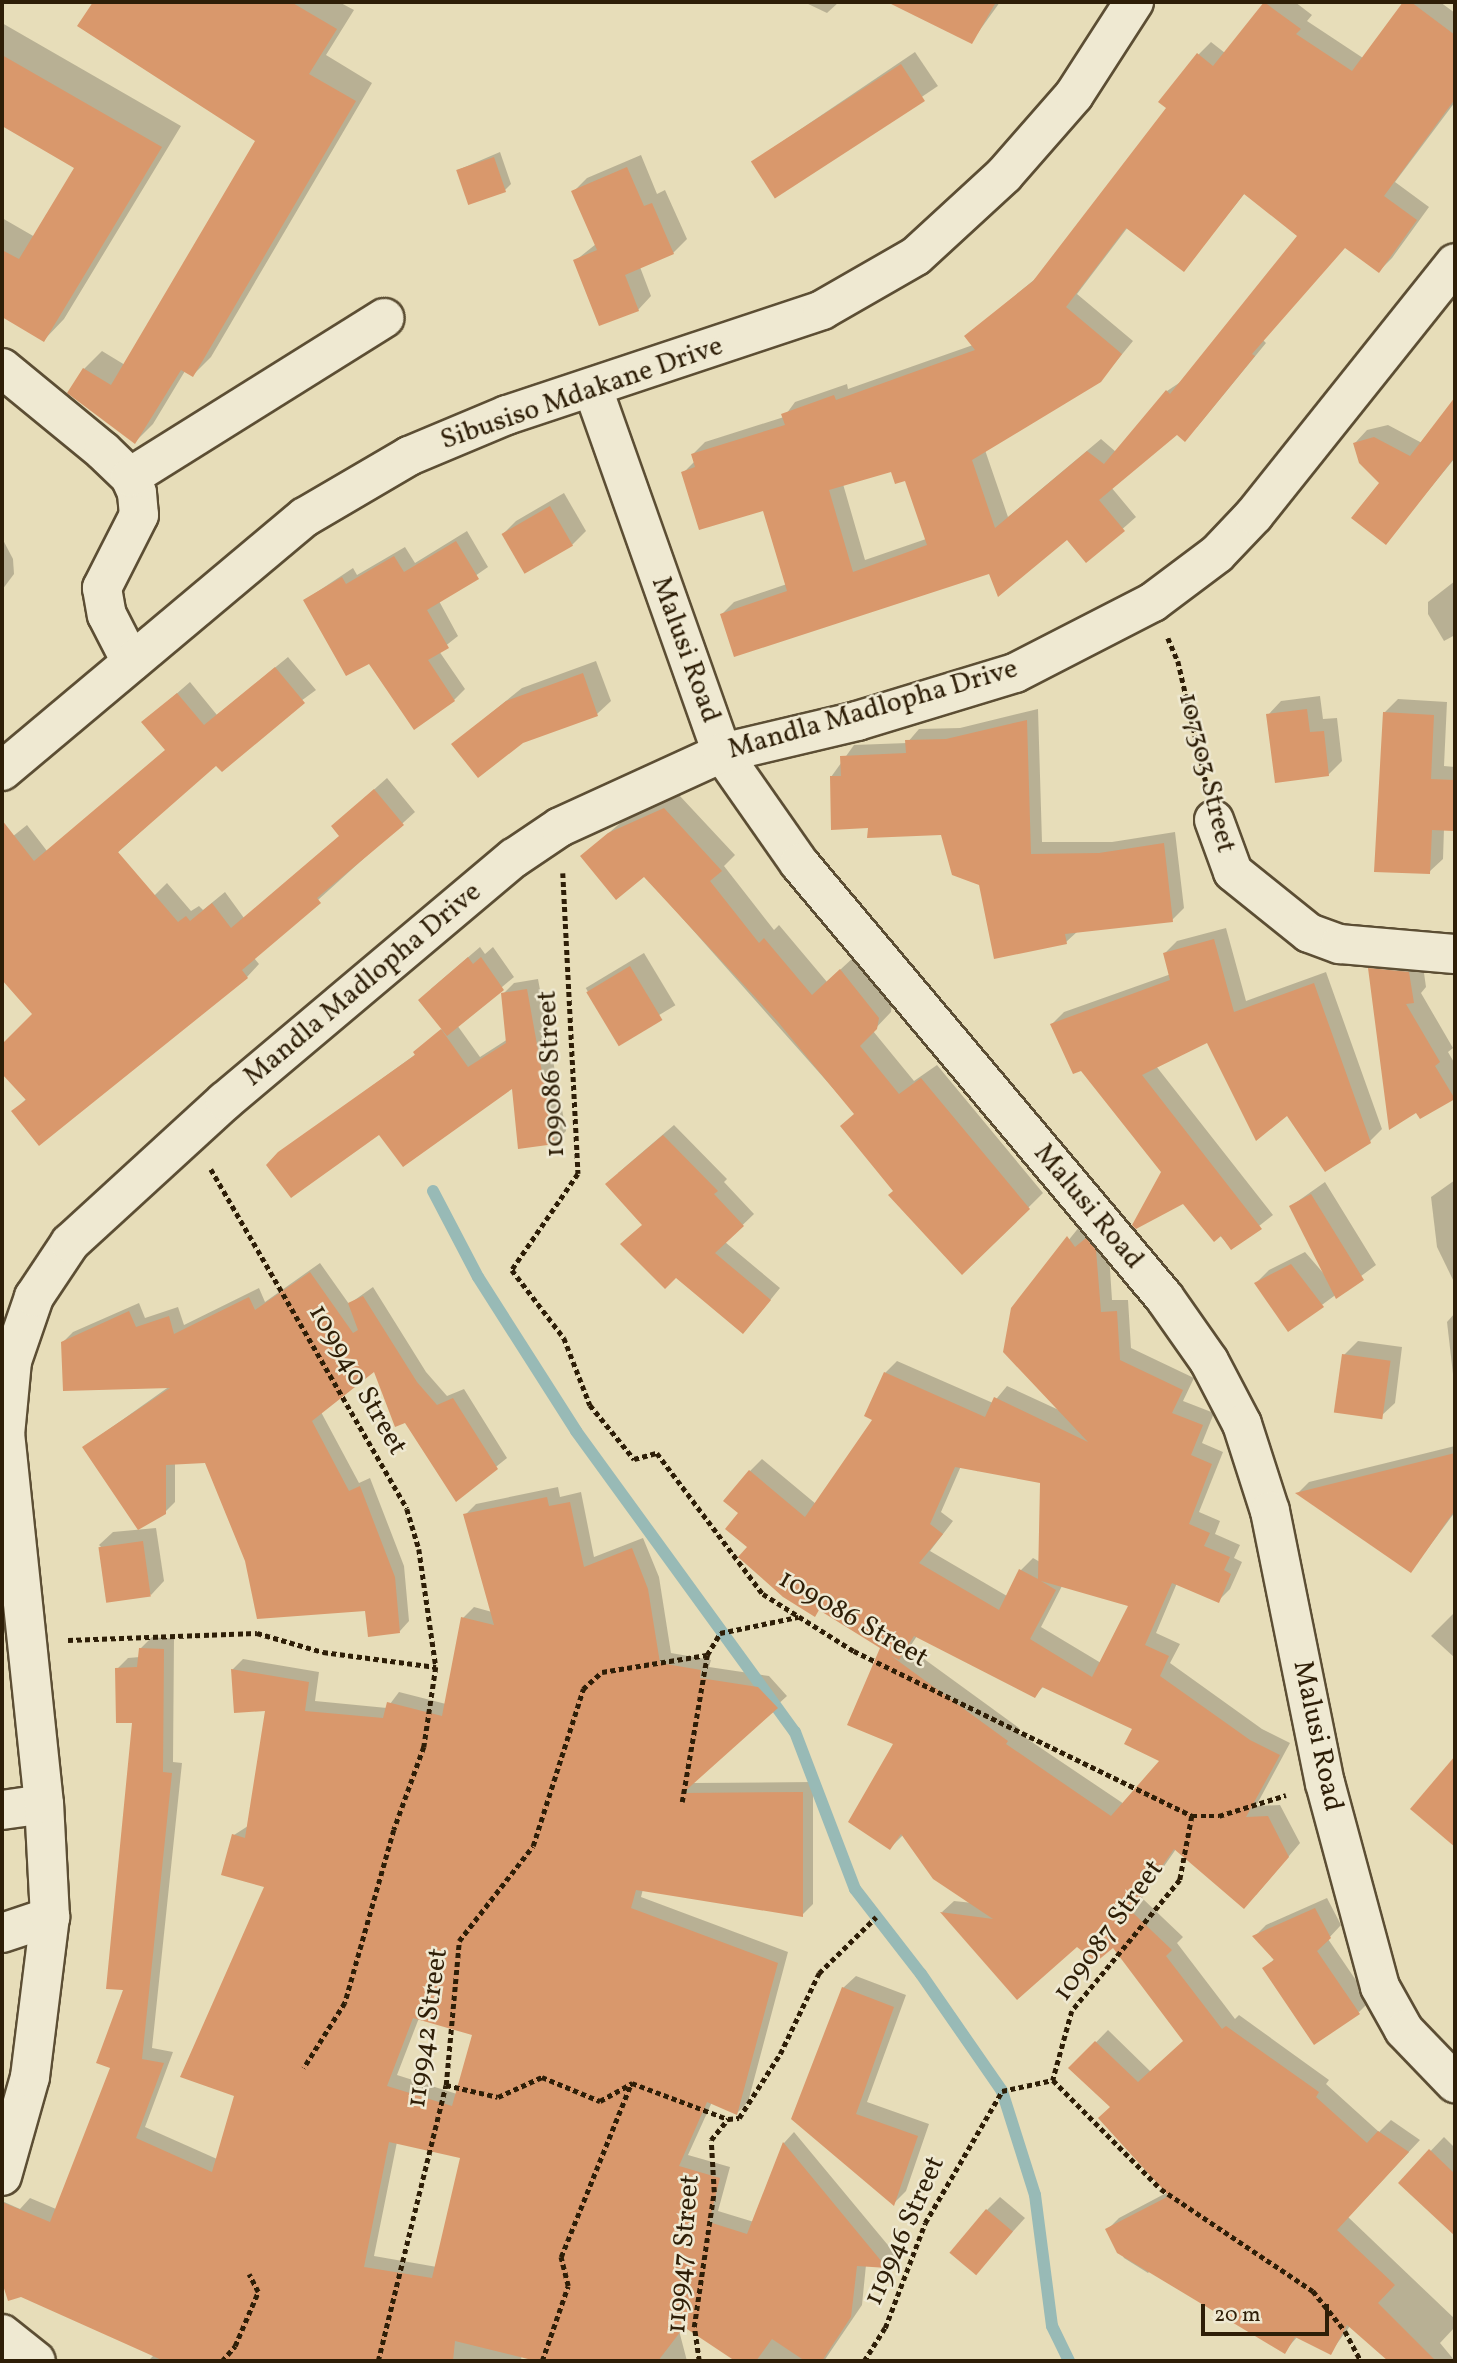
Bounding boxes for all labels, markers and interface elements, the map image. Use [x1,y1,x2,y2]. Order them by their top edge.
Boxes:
street label: Sibusiso Mdakane Drive [436,330,728,458]
street label: Malusi Road [643,572,727,728]
street label: Mandla Madlopha Drive [724,653,1022,767]
street label: 107303 Street [1170,690,1242,856]
street label: Mandla Madlopha Drive [237,876,489,1094]
street label: 109086 Street [531,990,573,1158]
street label: Malusi Road [1026,1137,1150,1277]
street label: 109940 Street [300,1299,414,1461]
street label: 109086 Street [772,1563,934,1675]
street label: Malusi Road [1285,1657,1349,1815]
street label: 109087 Street [1046,1854,1172,2008]
street label: 119942 Street [400,1946,456,2110]
street label: 119946 Street [857,2151,953,2311]
street label: 119947 Street [660,2173,708,2335]
scale bar [1205,2290,1333,2334]
text: 20 m [1214,2301,1260,2330]

